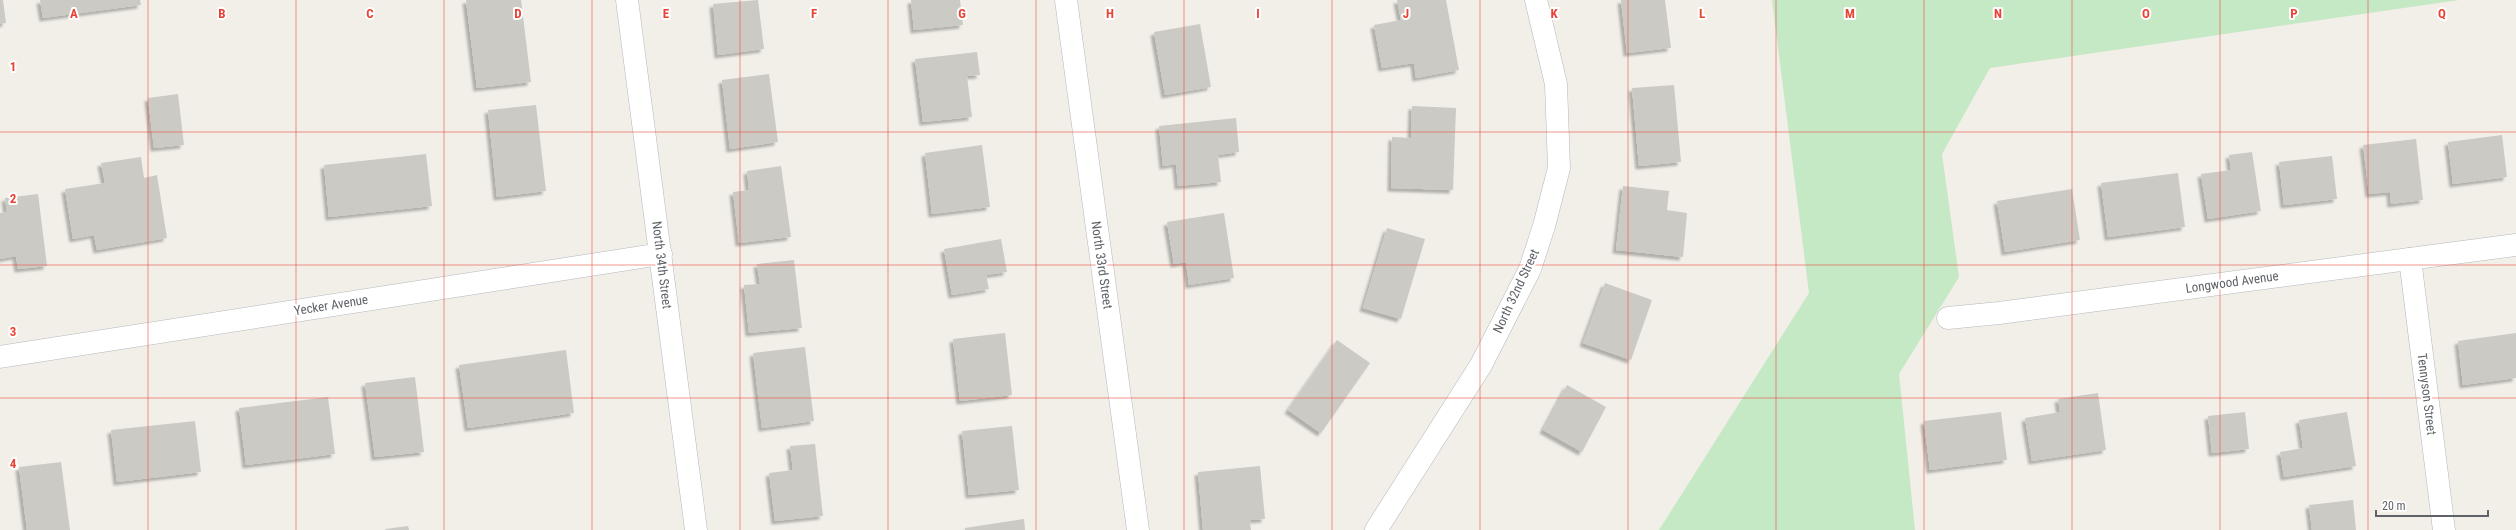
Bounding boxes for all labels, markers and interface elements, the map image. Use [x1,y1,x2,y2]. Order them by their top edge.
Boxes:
text: A [70,6,78,21]
text: B [218,6,226,21]
text: C [366,6,374,21]
text: D [514,6,522,21]
text: E [663,6,670,21]
text: F [811,6,817,21]
text: G [958,6,966,21]
text: H [1106,6,1114,21]
text: I [1256,6,1260,21]
text: J [1403,6,1409,21]
text: K [1550,6,1558,21]
text: L [1699,6,1705,21]
text: M [1845,6,1855,21]
text: N [1994,6,2002,21]
text: O [2142,6,2150,21]
text: P [2290,6,2298,21]
text: Q [2438,6,2446,21]
text: 1 [10,59,16,74]
text: 2 [10,191,17,206]
street label: North 34th Street [649,220,675,310]
street label: North 33rd Street [1088,220,1116,310]
street label: North 32nd Street [1490,246,1542,335]
street label: Longwood Avenue [2185,268,2279,296]
street label: Yecker Avenue [293,292,369,318]
text: 3 [10,324,16,339]
street label: Tennyson Street [2415,352,2439,436]
text: 4 [10,456,17,471]
scale bar [2376,492,2488,518]
text: 20 m [2382,499,2406,513]

